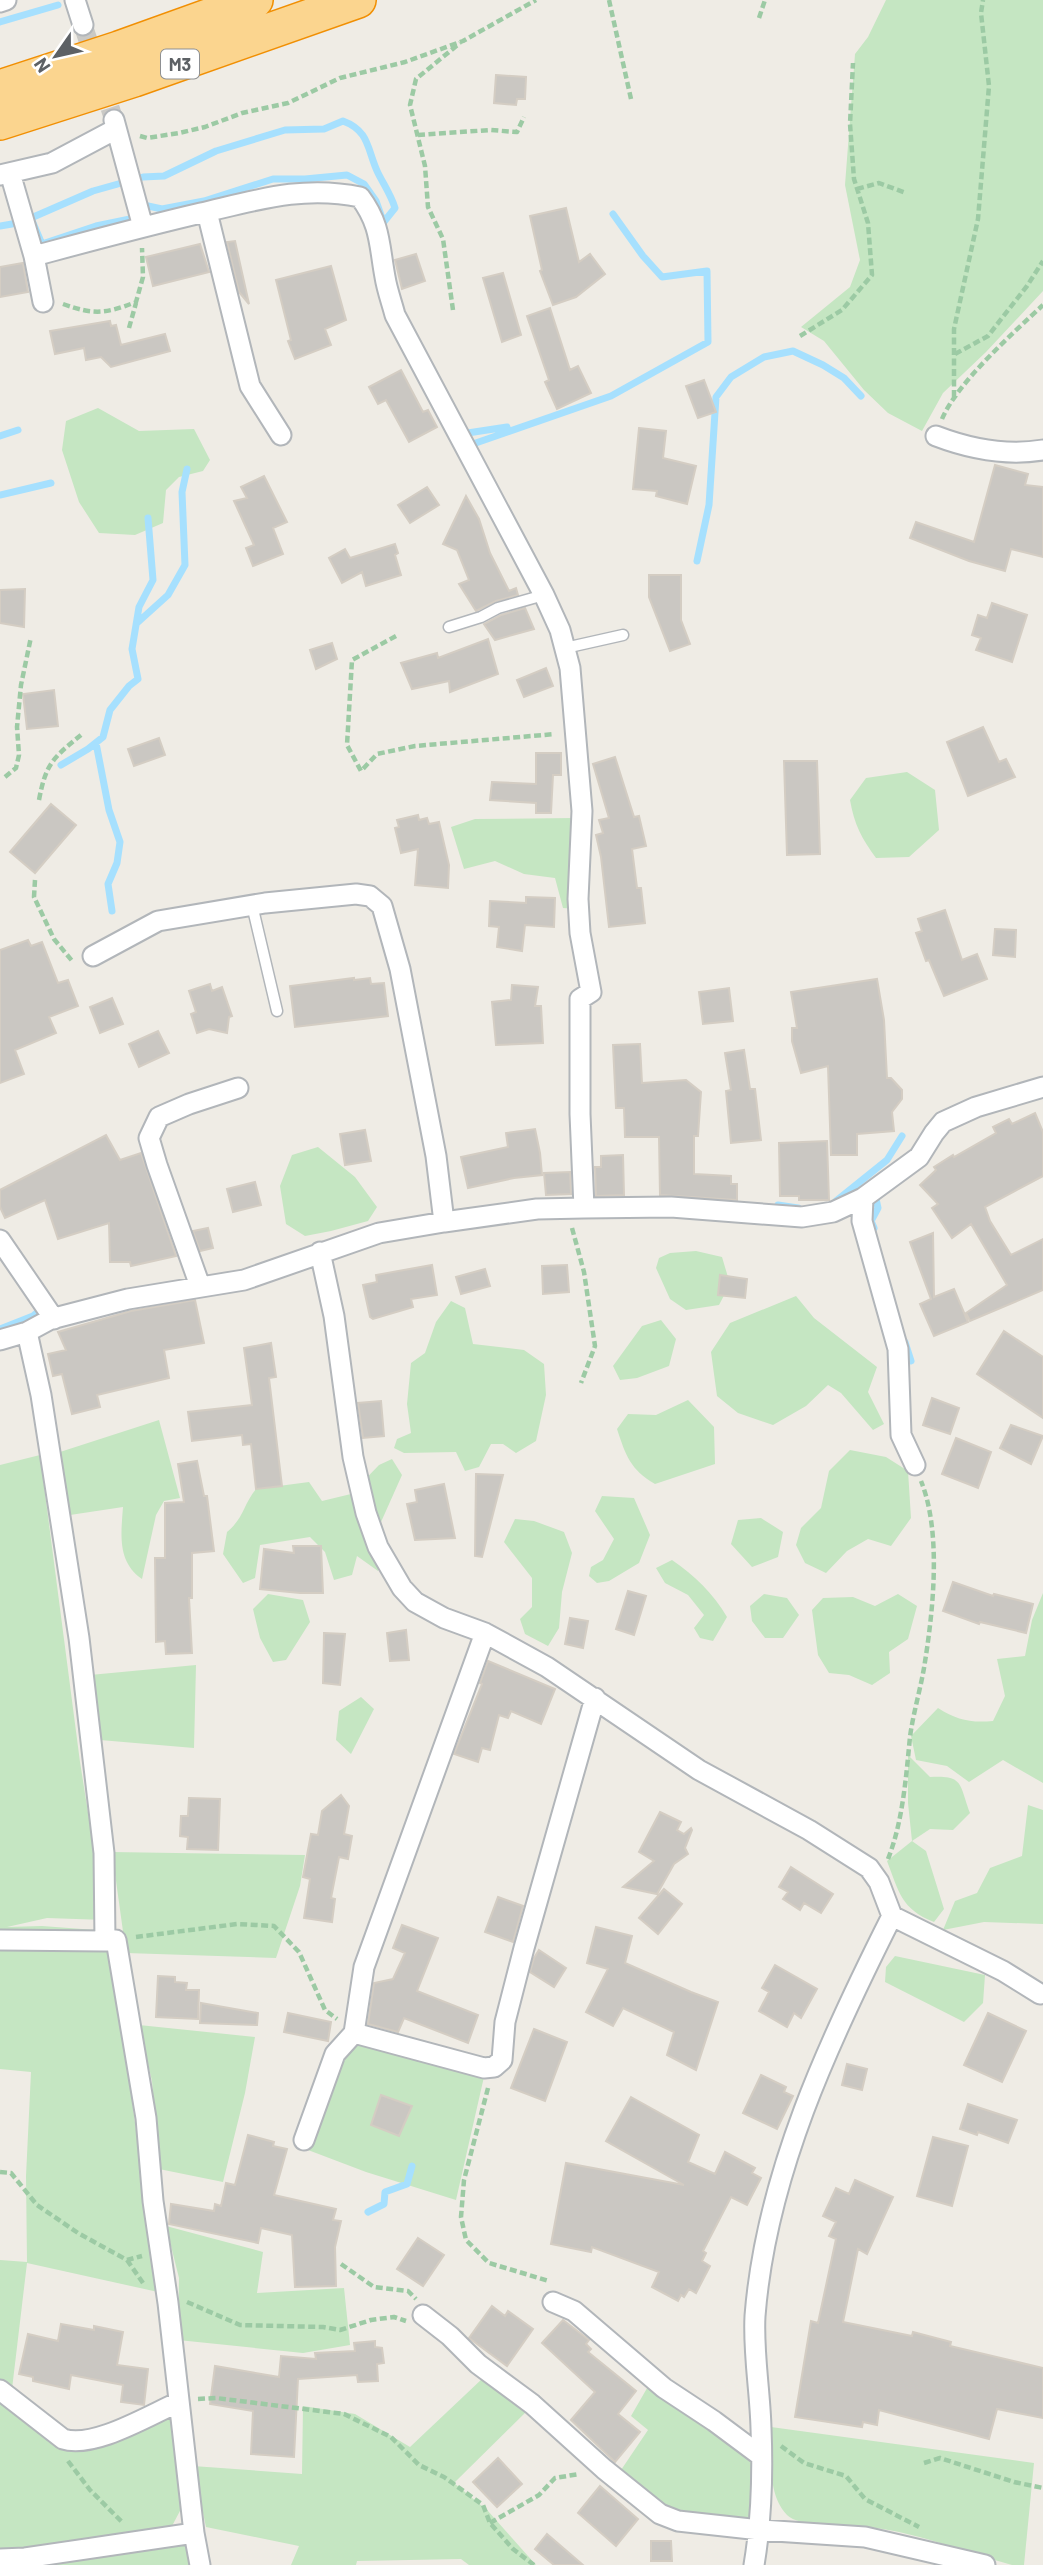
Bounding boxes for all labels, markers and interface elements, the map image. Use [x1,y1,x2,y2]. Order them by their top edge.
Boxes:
north arrow [21,21,91,91]
road number: M3 [161,50,199,78]
text: N [28,54,55,77]

